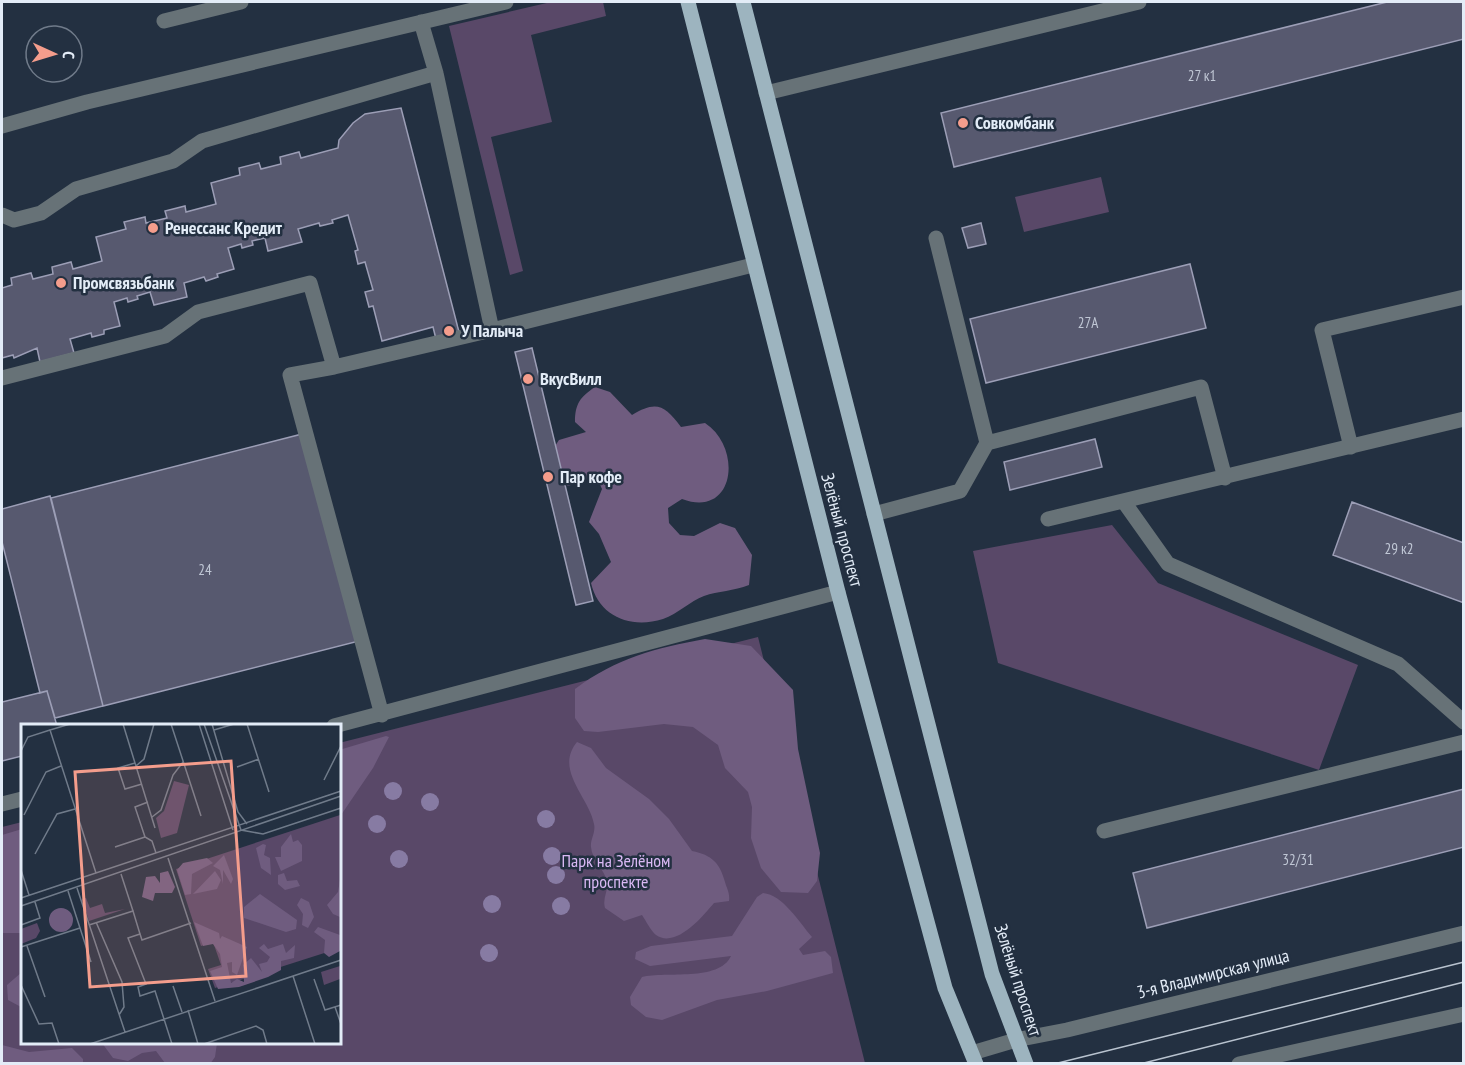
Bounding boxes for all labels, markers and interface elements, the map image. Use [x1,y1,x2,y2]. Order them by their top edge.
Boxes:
north arrow [24,24,84,84]
text: С [59,51,79,60]
house number: 27 к1 [1188,66,1216,85]
place label: Совкомбанк [975,111,1055,134]
marker: Совкомбанк [956,116,970,130]
place label: Ренессанс Кредит [165,216,283,239]
marker: Ренессанс Кредит [146,221,160,235]
place label: Промсвязьбанк [73,271,175,294]
marker: Промсвязьбанк [54,276,68,290]
house number: 27А [1078,313,1099,332]
place label: У Палыча [460,319,523,342]
marker: У Палыча [442,324,456,338]
place label: ВкусВилл [540,367,602,390]
marker: ВкусВилл [521,372,535,386]
place label: Пар кофе [560,465,622,488]
marker: Пар кофе [541,470,555,484]
street label: Зелёный проспект [816,471,869,589]
house number: 29 к2 [1384,539,1414,558]
house number: 24 [198,560,212,579]
inset map [21,724,340,1044]
park label: Парк на Зелёном проспекте [562,849,670,893]
house number: 32/31 [1282,850,1314,869]
street label: Зелёный проспект [990,921,1047,1039]
street label: 3-я Владимирская улица [1134,943,1291,1004]

